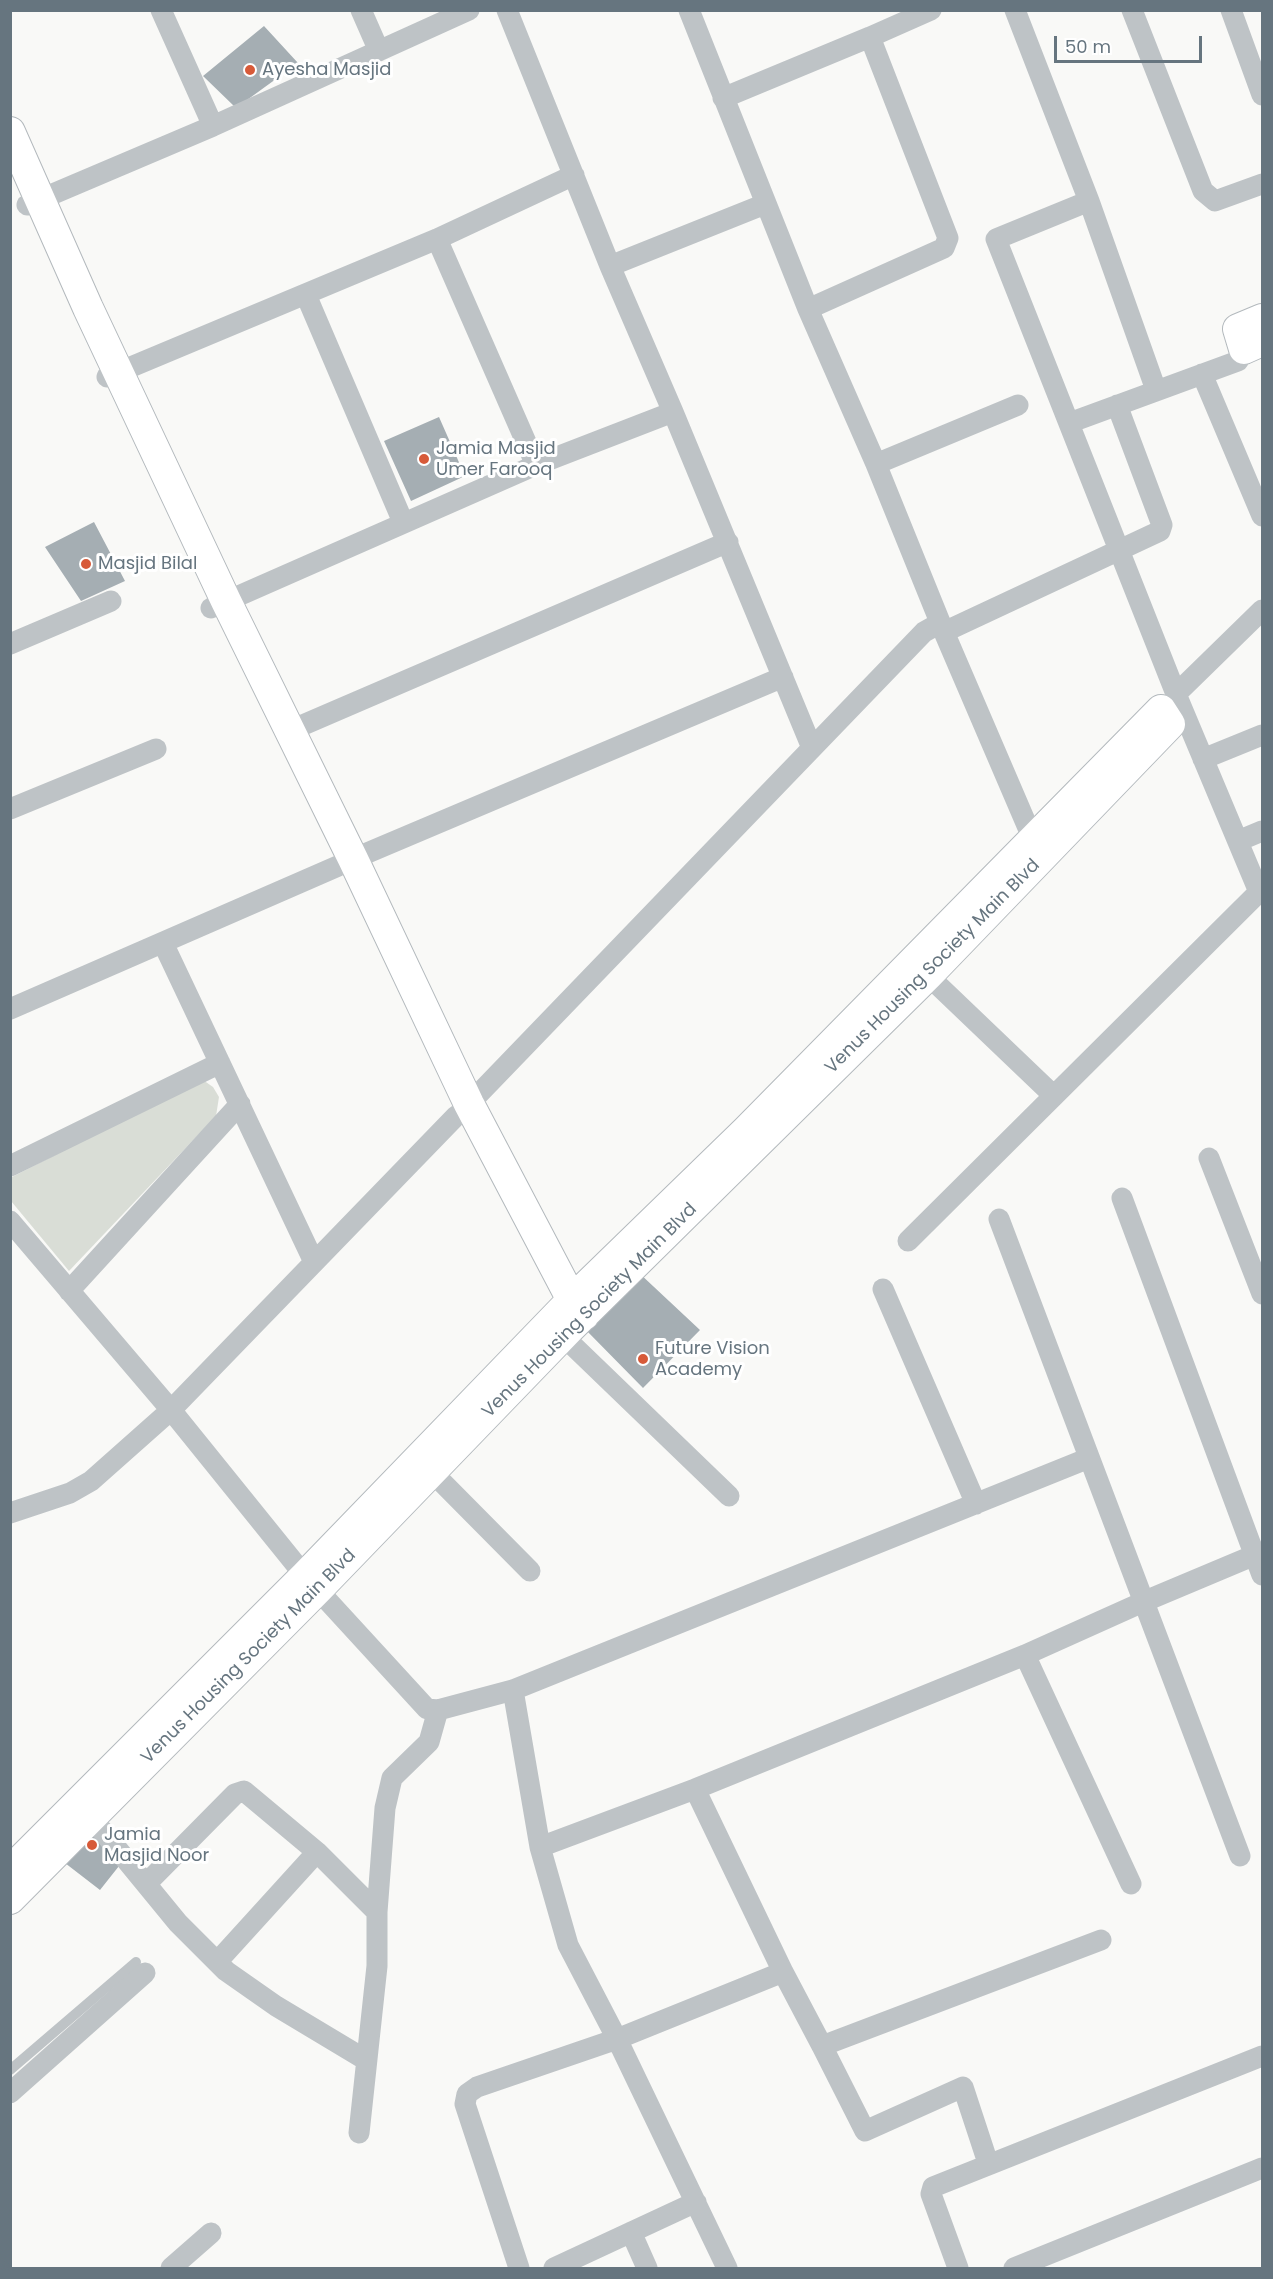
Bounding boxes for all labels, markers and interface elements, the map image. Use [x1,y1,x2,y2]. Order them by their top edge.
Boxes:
scale bar [1057,24,1206,62]
text: 50 m [1065,34,1111,59]
place label: Ayesha Masjid [262,59,391,81]
marker: Ayesha Masjid [243,63,257,77]
place label: Jamia Masjid Umer Farooq [436,438,556,480]
marker: Jamia Masjid Umer Farooq [417,452,431,466]
place label: Masjid Bilal [98,553,197,575]
marker: Masjid Bilal [79,557,93,571]
street label: Venus Housing Society Main Blvd [821,855,1045,1079]
street label: Venus Housing Society Main Blvd [478,1199,702,1423]
place label: Future Vision Academy [655,1338,770,1380]
marker: Future Vision Academy [636,1352,650,1366]
street label: Venus Housing Society Main Blvd [137,1545,361,1769]
place label: Jamia Masjid Noor [104,1824,209,1866]
marker: Jamia Masjid Noor [85,1838,99,1852]

